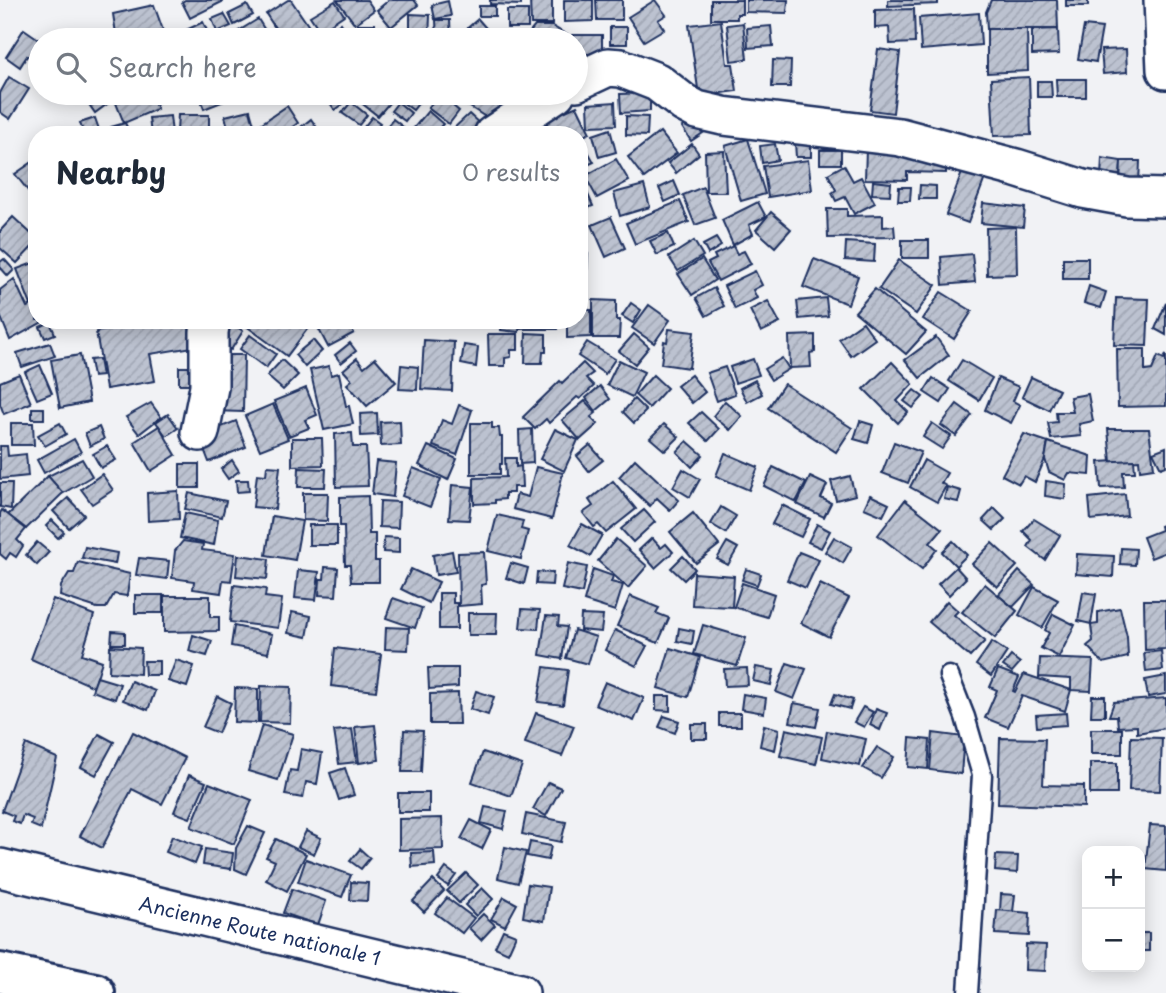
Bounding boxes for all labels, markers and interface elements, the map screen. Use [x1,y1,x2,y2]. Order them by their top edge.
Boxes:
search box [28,28,588,105]
text: Search here [108,47,257,86]
icon: search [52,48,90,86]
text: Nearby [56,149,166,194]
text: 0 results [462,154,560,189]
map controls [1082,846,1145,972]
button: + [1082,846,1145,909]
street label: Ancienne Route nationale 1 [136,889,384,971]
button: − [1082,909,1145,972]

